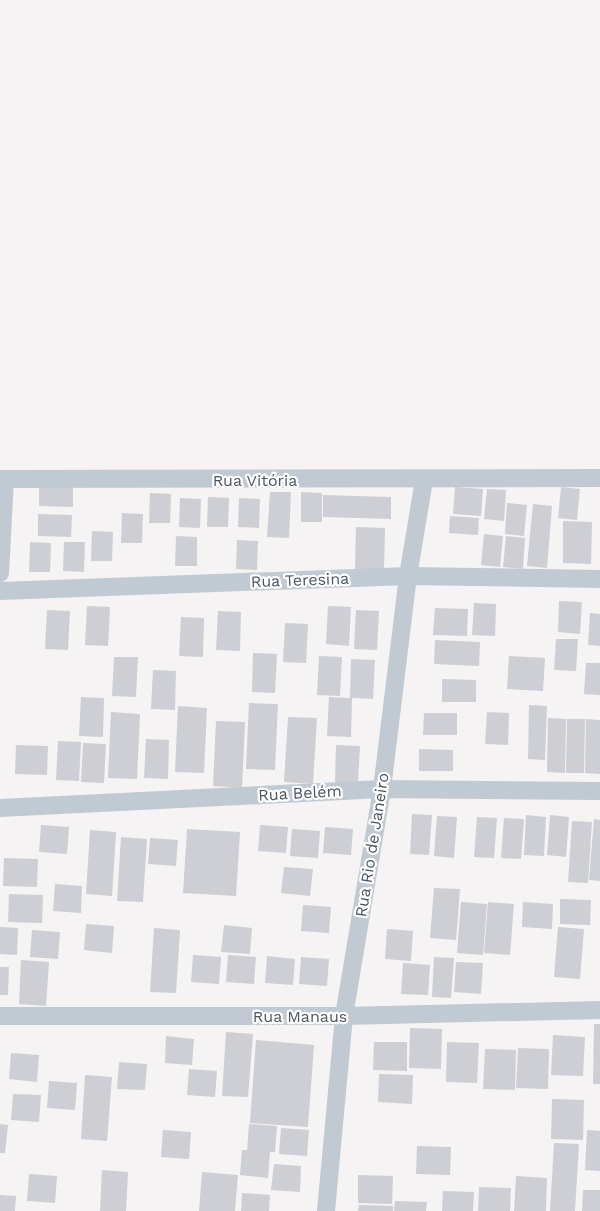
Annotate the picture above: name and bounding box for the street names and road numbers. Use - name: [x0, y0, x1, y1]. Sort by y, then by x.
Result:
- street label: Rua Vitória: [213, 471, 297, 490]
- street label: Rua Teresina: [251, 569, 349, 591]
- street label: Rua Rio de Janeiro: [351, 772, 393, 918]
- street label: Rua Belém: [258, 781, 342, 805]
- street label: Rua Manaus: [253, 1007, 347, 1026]

